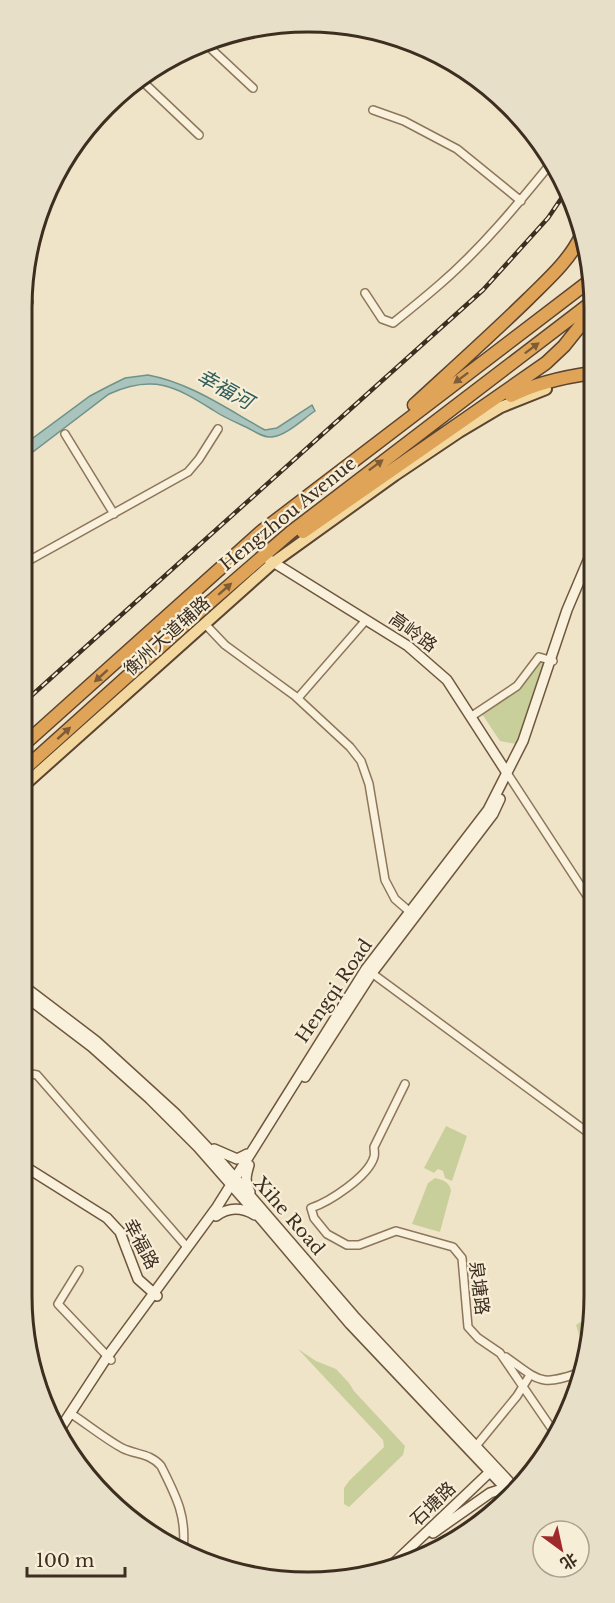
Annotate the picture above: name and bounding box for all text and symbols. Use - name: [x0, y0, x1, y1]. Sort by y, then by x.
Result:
- one-way arrow: [524, 342, 539, 354]
- water label: 幸福河: [193, 364, 261, 416]
- one-way arrow: [454, 371, 469, 383]
- street label: Hengzhou Avenue: [215, 452, 361, 576]
- one-way arrow: [369, 460, 384, 472]
- one-way arrow: [217, 582, 233, 595]
- street label: 衡州大道辅路: [120, 592, 214, 680]
- street label: 高岭路: [385, 607, 441, 657]
- one-way arrow: [94, 669, 109, 682]
- one-way arrow: [57, 726, 72, 740]
- street label: Hengqi Road: [291, 935, 377, 1047]
- street label: Xihe Road: [249, 1172, 329, 1260]
- street label: 幸福路: [119, 1215, 163, 1273]
- street label: 泉塘路: [465, 1260, 493, 1316]
- street label: 石塘路: [406, 1477, 460, 1531]
- north arrow: [531, 1519, 591, 1579]
- scale bar: [27, 1540, 124, 1578]
- text: 北: [557, 1549, 581, 1574]
- text: 100 m: [36, 1550, 94, 1572]

